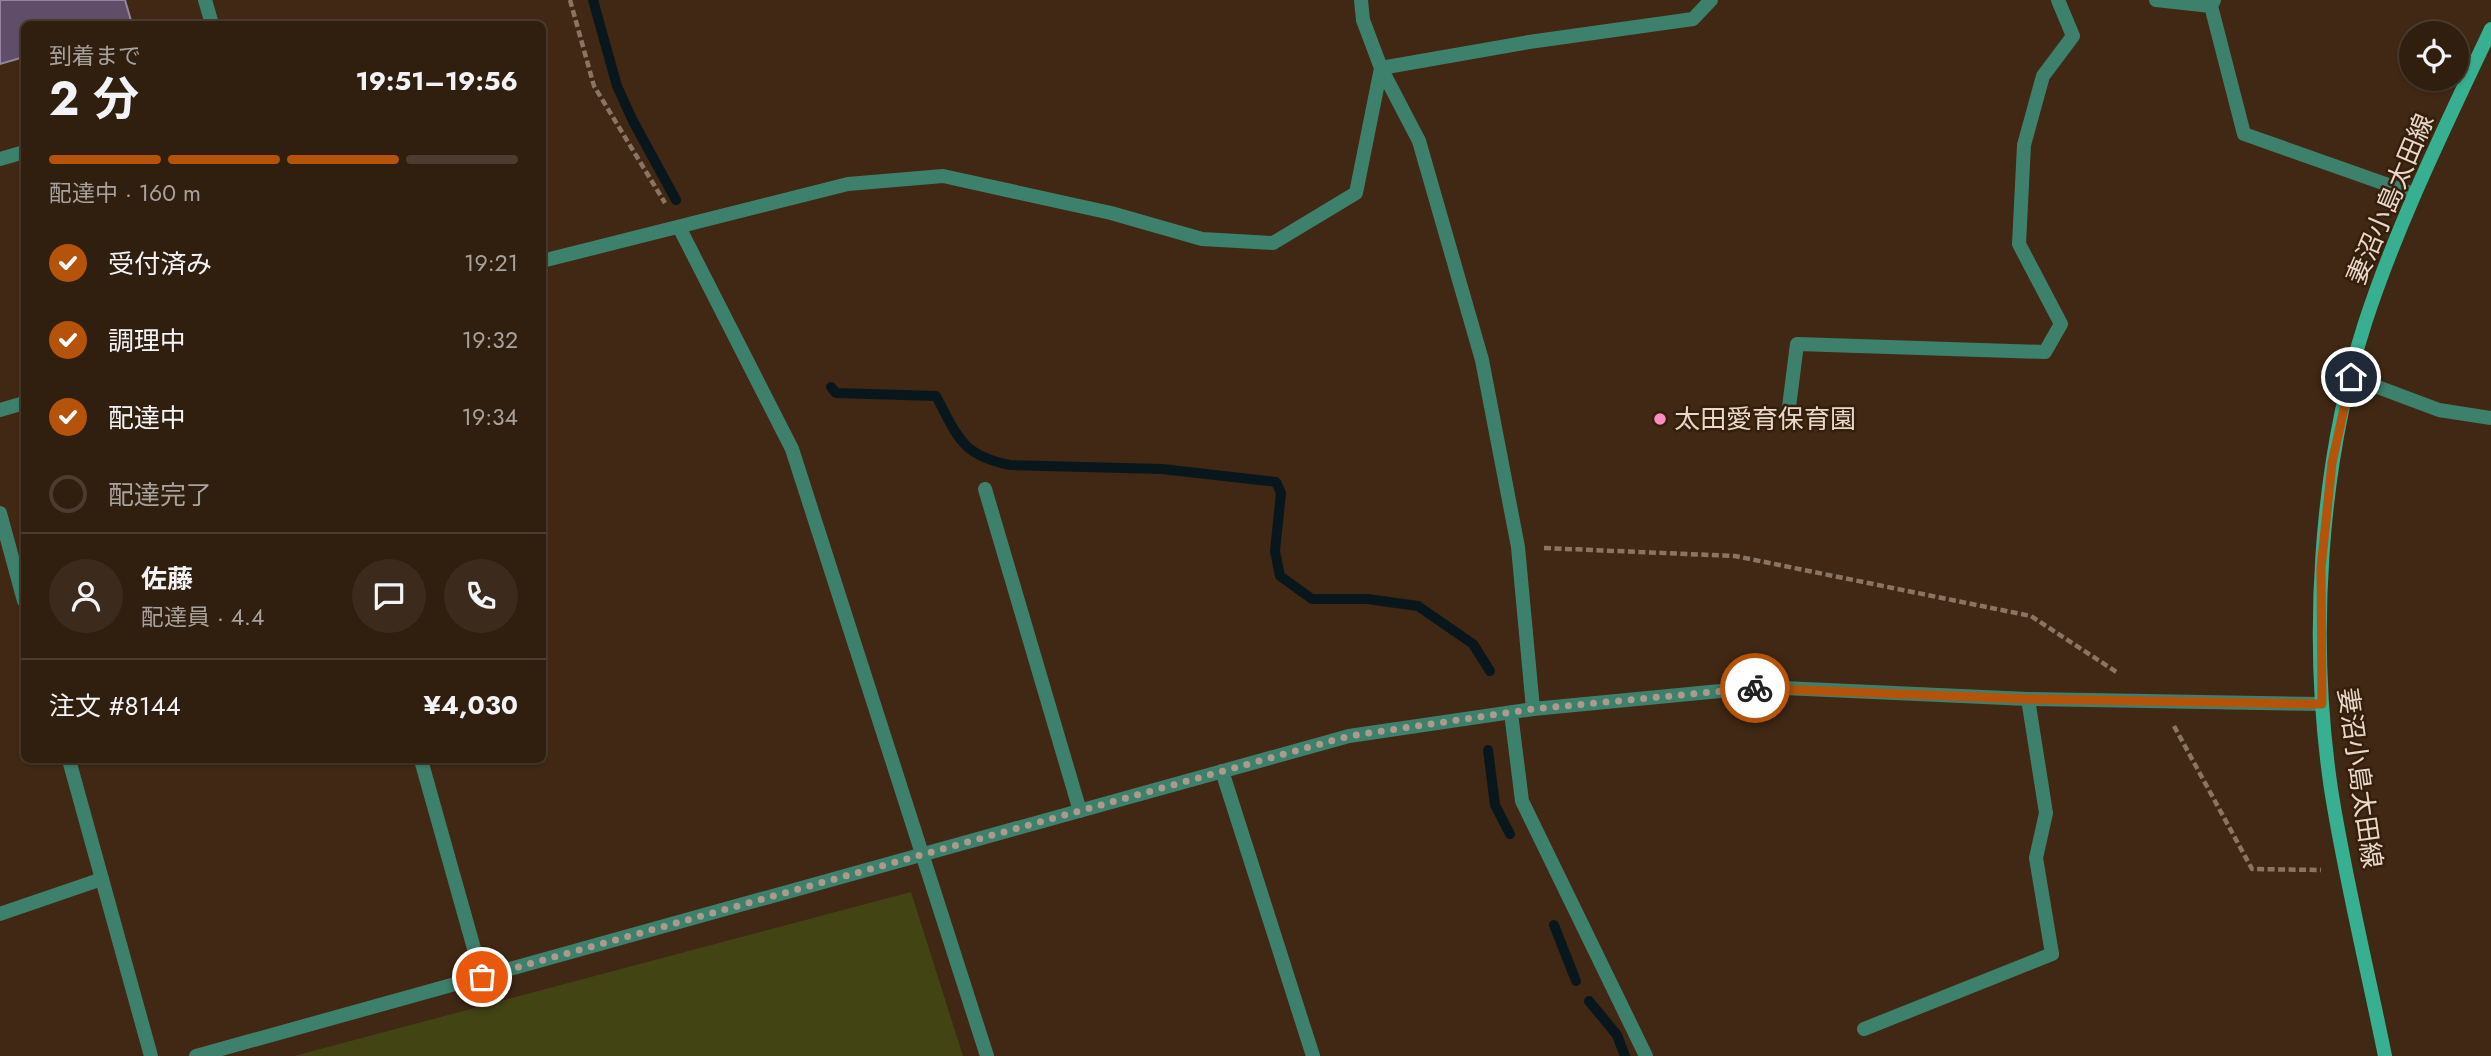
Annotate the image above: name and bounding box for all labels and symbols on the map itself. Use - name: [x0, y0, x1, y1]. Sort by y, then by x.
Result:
- street label: 妻沼小島太田線: [2337, 108, 2443, 290]
- pin: [2321, 347, 2381, 407]
- place label: 太田愛育保育園: [1674, 400, 1856, 438]
- marker: 太田愛育保育園: [1652, 411, 1668, 427]
- courier: [1720, 653, 1790, 723]
- street label: 妻沼小島太田線: [2329, 685, 2391, 871]
- pin: [452, 947, 512, 1007]

